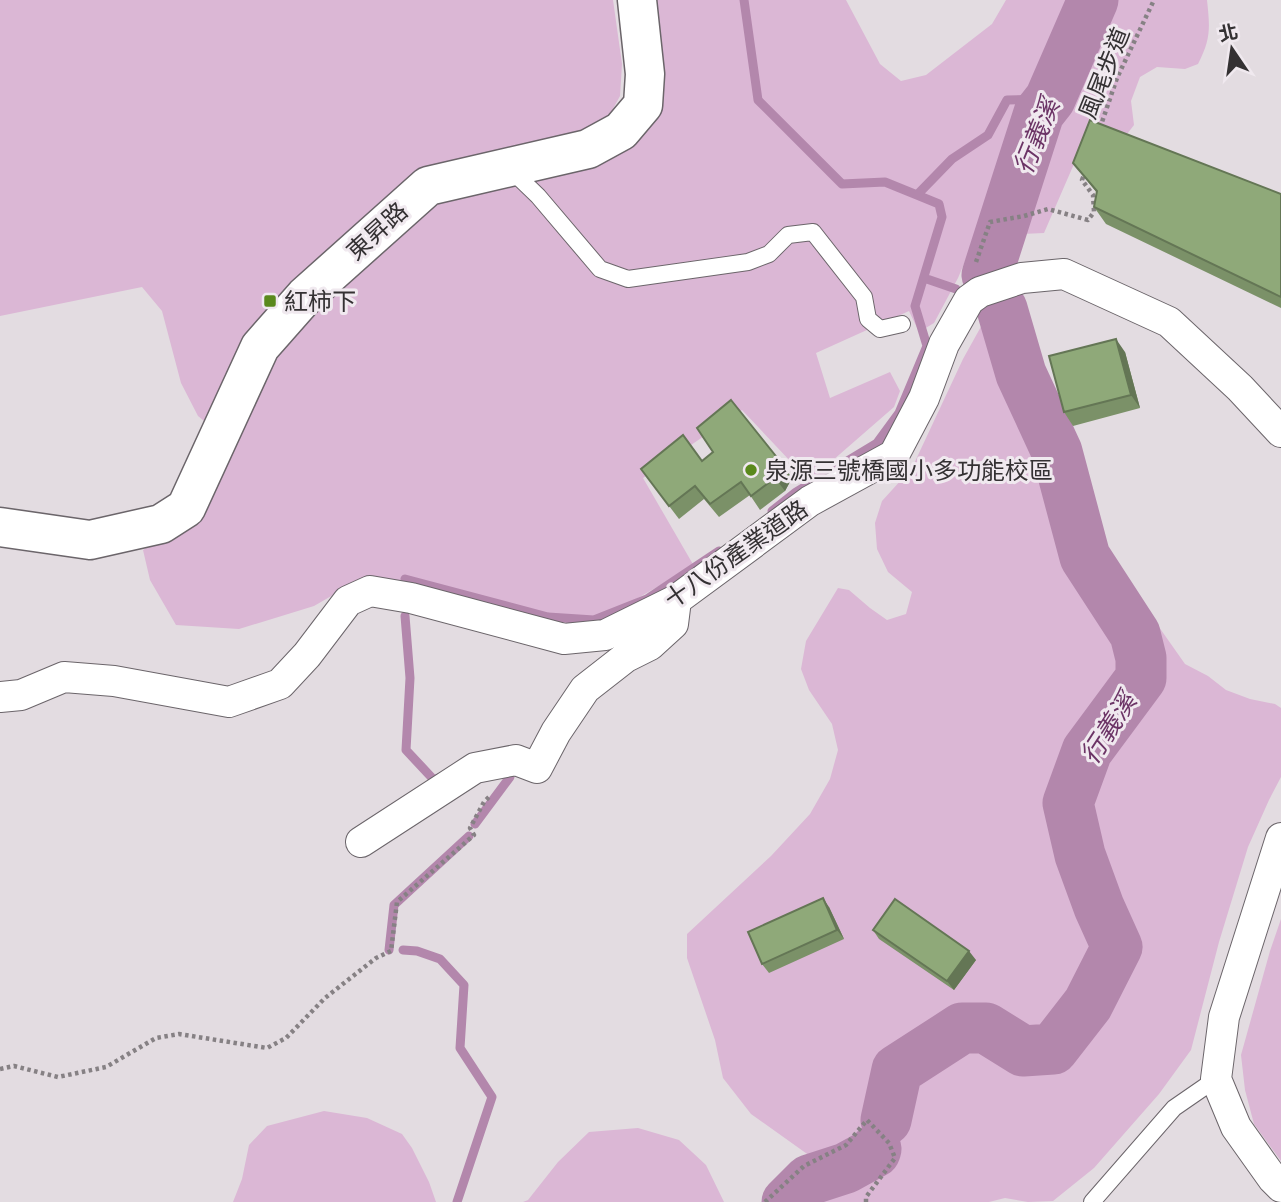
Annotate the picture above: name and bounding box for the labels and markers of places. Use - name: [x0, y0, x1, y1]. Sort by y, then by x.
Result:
- place label: 紅柿下: [284, 287, 356, 316]
- marker: 紅柿下: [262, 293, 278, 309]
- place label: 泉源三號橋國小多功能校區: [765, 456, 1053, 485]
- marker: 泉源三號橋國小多功能校區: [743, 462, 759, 478]

